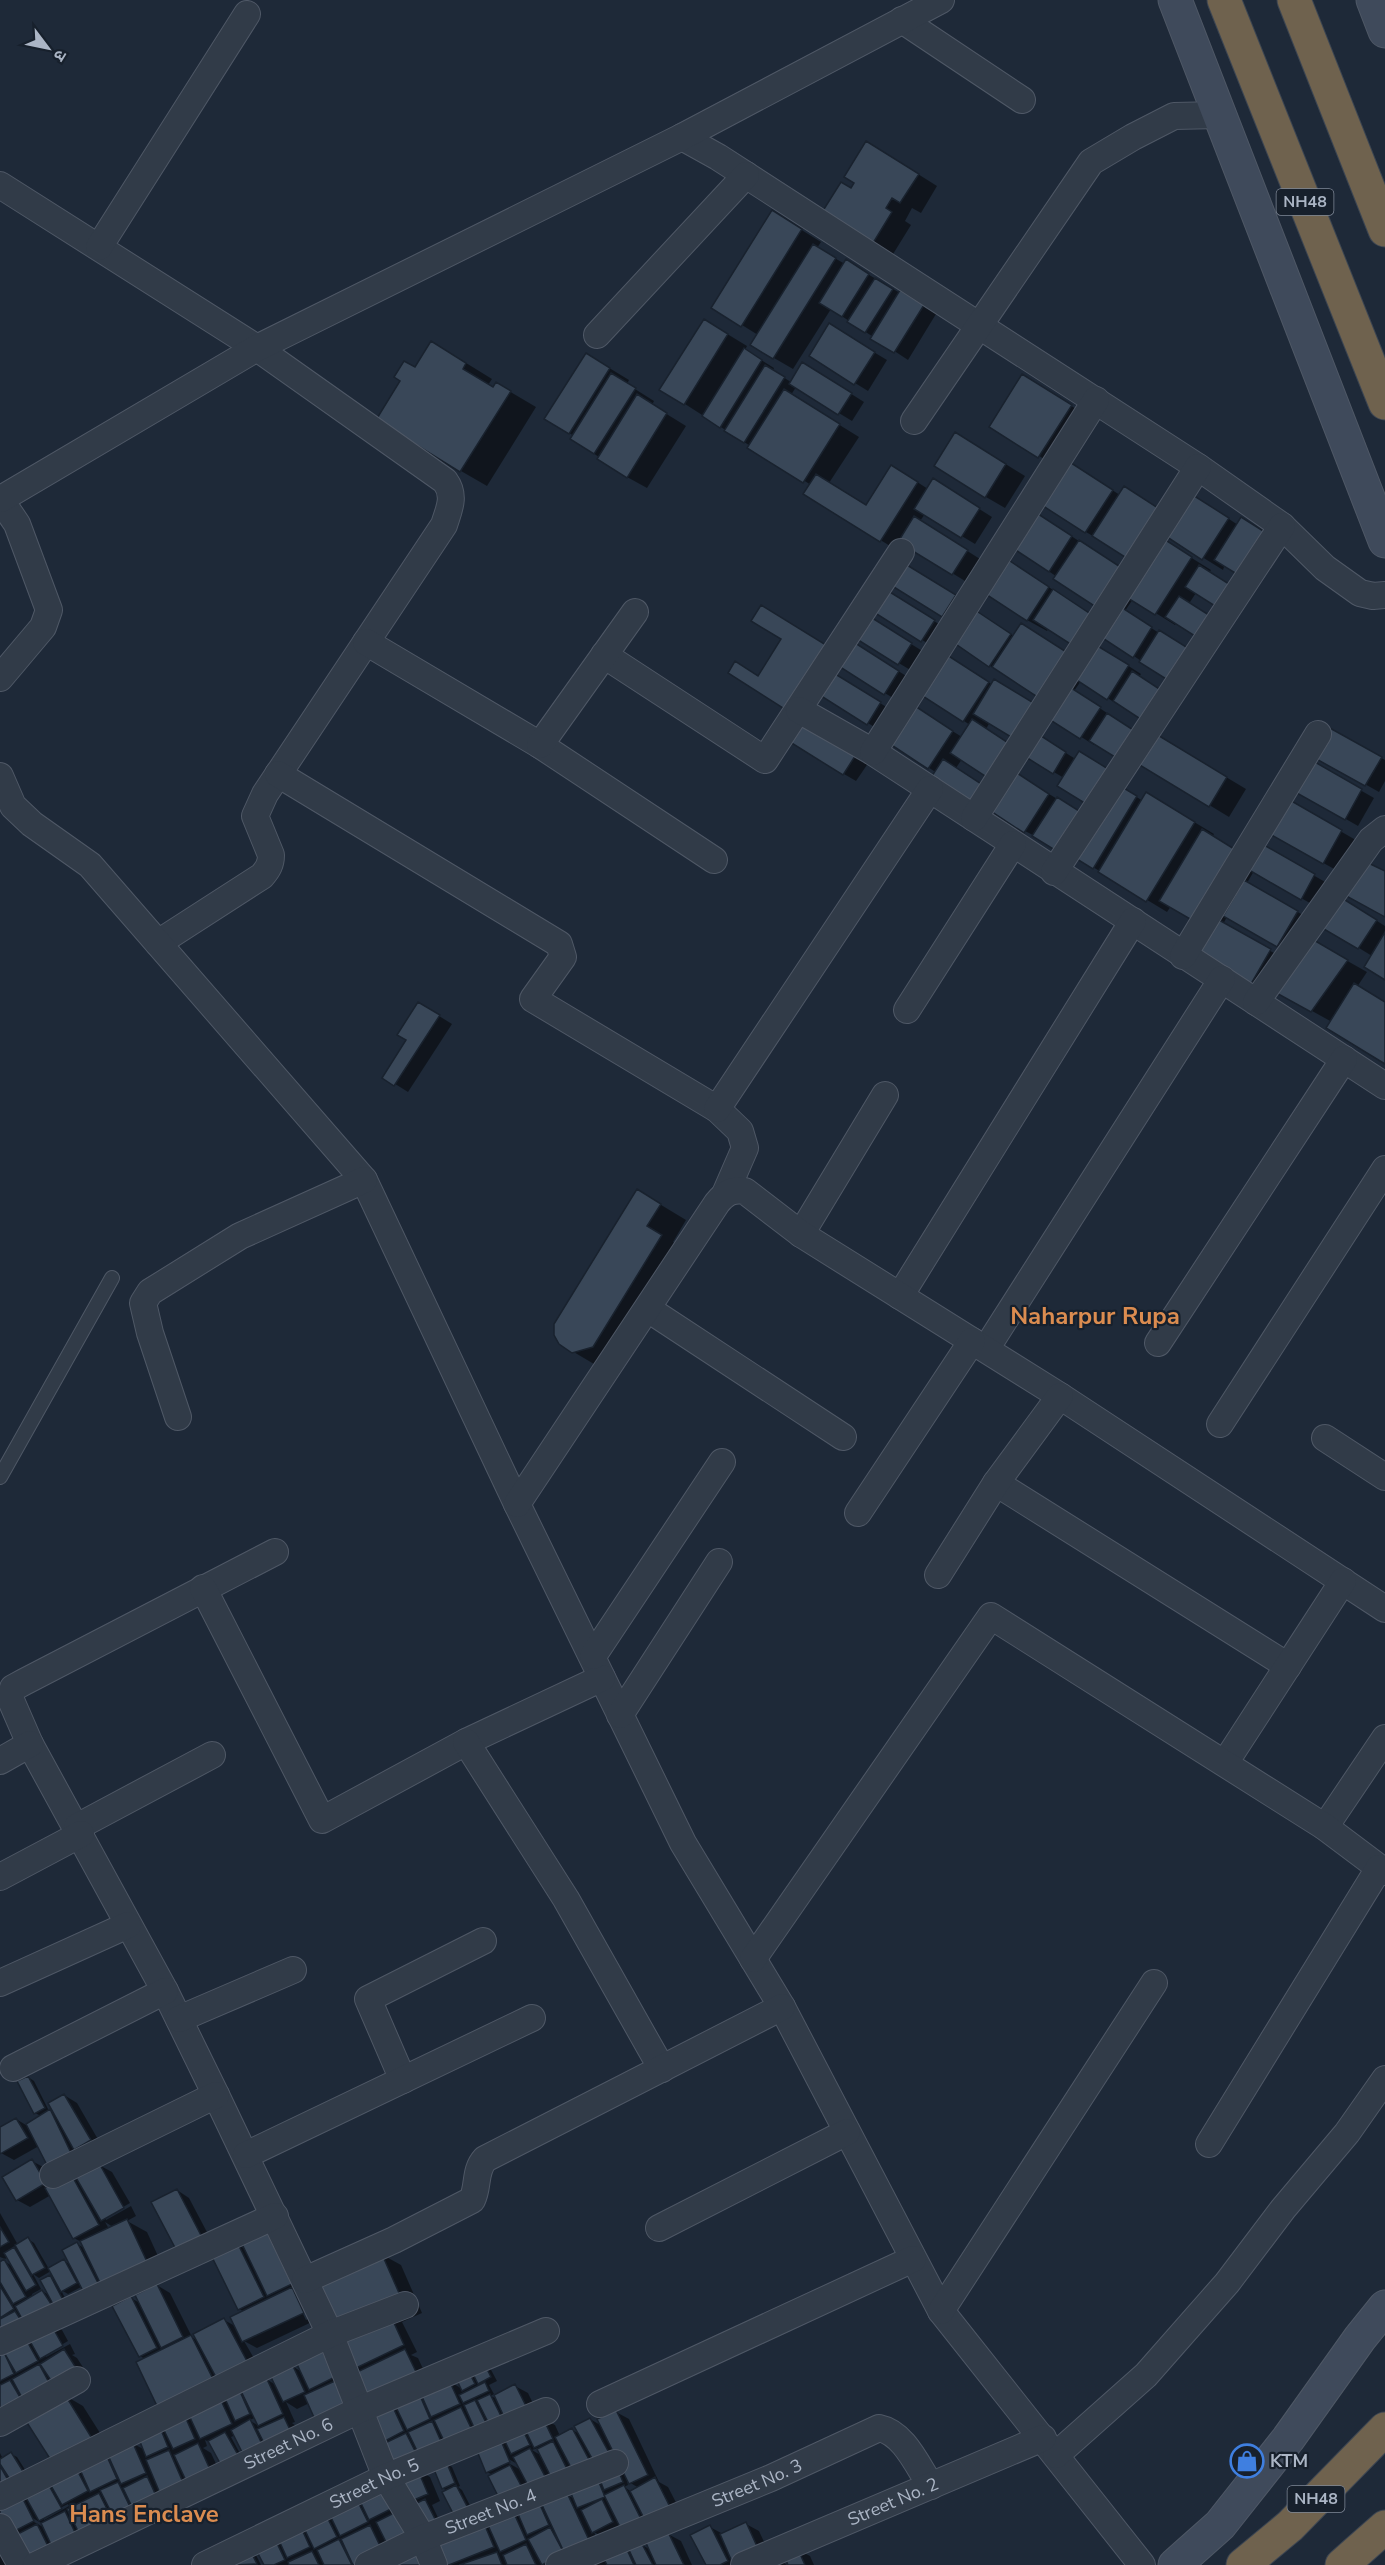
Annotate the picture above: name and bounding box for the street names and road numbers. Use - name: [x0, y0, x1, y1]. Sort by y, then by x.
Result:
- road number: NH48: [1276, 189, 1334, 215]
- street label: Street No. 6: [240, 2412, 337, 2476]
- street label: Street No. 5: [326, 2453, 423, 2515]
- street label: Street No. 3: [708, 2453, 806, 2513]
- street label: Street No. 2: [844, 2472, 942, 2532]
- street label: Street No. 4: [442, 2483, 540, 2540]
- road number: NH48: [1288, 2486, 1344, 2512]

